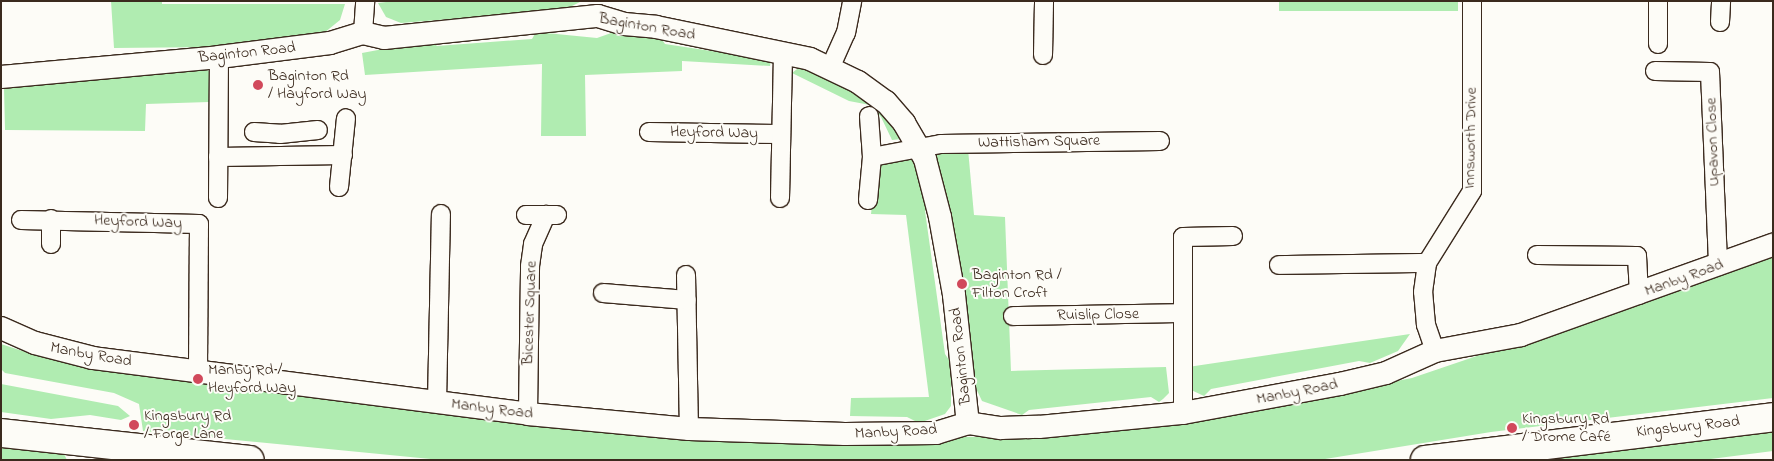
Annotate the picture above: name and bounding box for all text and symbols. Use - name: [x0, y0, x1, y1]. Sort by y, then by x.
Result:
- street label: Baginton Road: [597, 9, 697, 45]
- street label: Baginton Road: [197, 38, 297, 68]
- place label: Baginton Rd / Hayford Way: [268, 66, 366, 104]
- marker: Baginton Rd / Hayford Way: [252, 79, 264, 91]
- street label: Innsworth Drive: [1461, 87, 1481, 189]
- street label: Upavon Close: [1702, 97, 1724, 187]
- street label: Heyford Way: [670, 123, 758, 143]
- street label: Wattisham Square: [978, 131, 1100, 153]
- street label: Heyford Way: [94, 211, 182, 233]
- street label: Manby Road: [1642, 255, 1726, 301]
- street label: Bicester Square: [519, 261, 541, 365]
- place label: Baginton Rd / Filton Croft: [972, 265, 1062, 303]
- marker: Baginton Rd / Filton Croft: [956, 278, 968, 290]
- street label: Ruislip Close: [1057, 305, 1139, 325]
- street label: Baginton Road: [946, 306, 976, 406]
- street label: Manby Road: [49, 338, 133, 372]
- place label: Manby Rd / Heyford Way: [208, 360, 296, 398]
- marker: Manby Rd / Heyford Way: [192, 373, 204, 385]
- street label: Manby Road: [1255, 375, 1339, 409]
- street label: Manby Road: [450, 394, 534, 424]
- place label: Kingsbury Rd / Forge Lane: [144, 406, 231, 444]
- place label: Kingsbury Rd / Drome Café: [1522, 409, 1611, 447]
- street label: Kingsbury Road: [1635, 412, 1741, 442]
- marker: Kingsbury Rd / Forge Lane: [128, 419, 140, 431]
- street label: Manby Road: [854, 420, 938, 444]
- marker: Kingsbury Rd / Drome Café: [1506, 422, 1518, 434]

